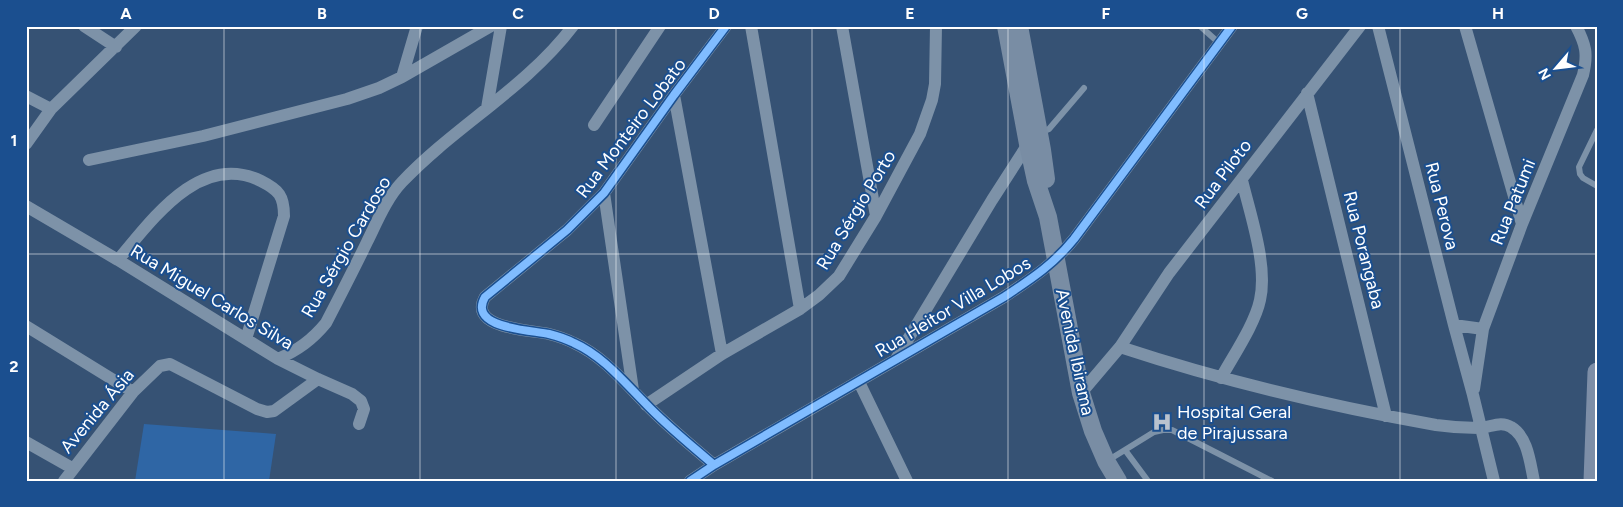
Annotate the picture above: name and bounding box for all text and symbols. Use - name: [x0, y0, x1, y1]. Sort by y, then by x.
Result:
- text: A: [120, 4, 132, 23]
- text: B: [317, 4, 327, 23]
- text: C: [512, 4, 524, 23]
- text: D: [708, 4, 720, 23]
- text: E: [905, 4, 915, 23]
- text: F: [1102, 4, 1111, 23]
- text: G: [1296, 4, 1308, 23]
- text: H: [1492, 4, 1504, 23]
- north arrow: [1530, 42, 1580, 92]
- street label: Rua Monteiro Lobato: [571, 54, 691, 202]
- text: N: [1535, 65, 1555, 83]
- text: 1: [11, 131, 17, 150]
- street label: Rua Piloto: [1190, 135, 1256, 213]
- street label: Rua Sérgio Porto: [812, 146, 900, 274]
- street label: Rua Patumi: [1486, 156, 1540, 248]
- street label: Rua Perova: [1420, 160, 1464, 252]
- street label: Rua Sérgio Cardoso: [297, 172, 395, 322]
- street label: Rua Porangaba: [1339, 189, 1389, 311]
- street label: Rua Miguel Carlos Silva: [127, 240, 297, 354]
- street label: Rua Heitor Villa Lobos: [871, 252, 1035, 362]
- street label: Avenida Ibirama: [1051, 287, 1099, 417]
- text: 2: [9, 357, 19, 376]
- street label: Avenida Ásia: [55, 364, 139, 458]
- place label: Hospital Geral de Pirajussara: [1177, 401, 1291, 444]
- hospital icon: Hospital Geral de Pirajussara: [1151, 411, 1173, 433]

